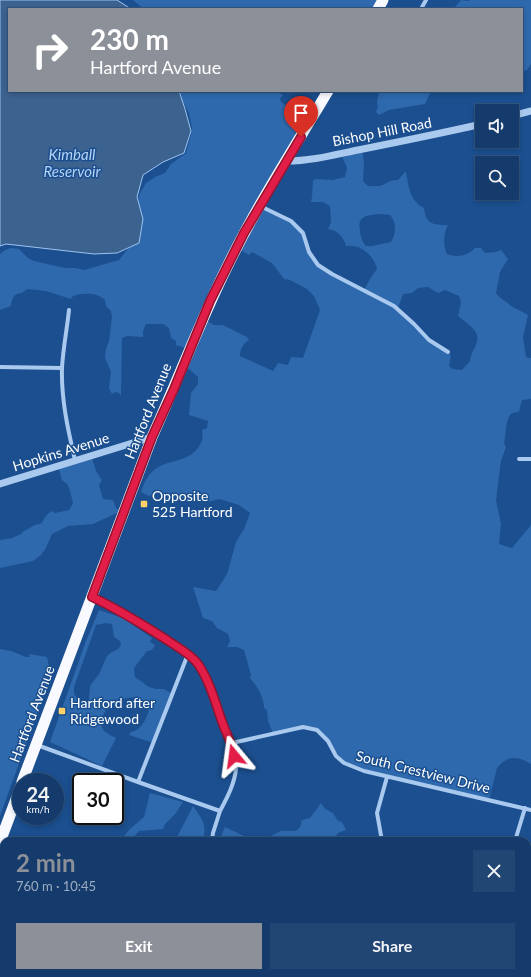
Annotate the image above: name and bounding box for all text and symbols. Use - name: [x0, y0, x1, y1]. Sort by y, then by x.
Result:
- text: 230 m: [90, 22, 169, 56]
- icon: right: [24, 24, 76, 76]
- text: Hartford Avenue: [90, 56, 221, 78]
- pin: [284, 96, 318, 137]
- icon: arrive: [290, 102, 312, 124]
- map controls: [475, 104, 519, 200]
- button: sound: [475, 104, 519, 148]
- street label: Bishop Hill Road: [331, 114, 433, 149]
- water label: Kimball Reservoir: [43, 145, 101, 180]
- button: search: [475, 156, 519, 200]
- street label: Hartford Avenue: [121, 360, 175, 461]
- street label: Hopkins Avenue: [11, 429, 111, 474]
- place label: Opposite 525 Hartford: [152, 487, 232, 520]
- marker: Opposite 525 Hartford: [139, 499, 149, 509]
- street label: Hartford Avenue: [5, 663, 58, 764]
- place label: Hartford after Ridgewood: [70, 694, 155, 727]
- marker: Hartford after Ridgewood: [57, 706, 67, 716]
- position arrow: [213, 735, 255, 777]
- street label: South Crestview Drive: [354, 747, 492, 796]
- speed limit sign: 30: [72, 773, 124, 825]
- text: 24: [26, 782, 50, 806]
- text: km/h: [26, 803, 50, 815]
- text: 2 min: [16, 848, 76, 877]
- button: close: [473, 850, 515, 892]
- text: 760 m · 10:45: [16, 878, 96, 894]
- button: Exit: [16, 923, 262, 969]
- button: Share: [270, 923, 515, 969]

